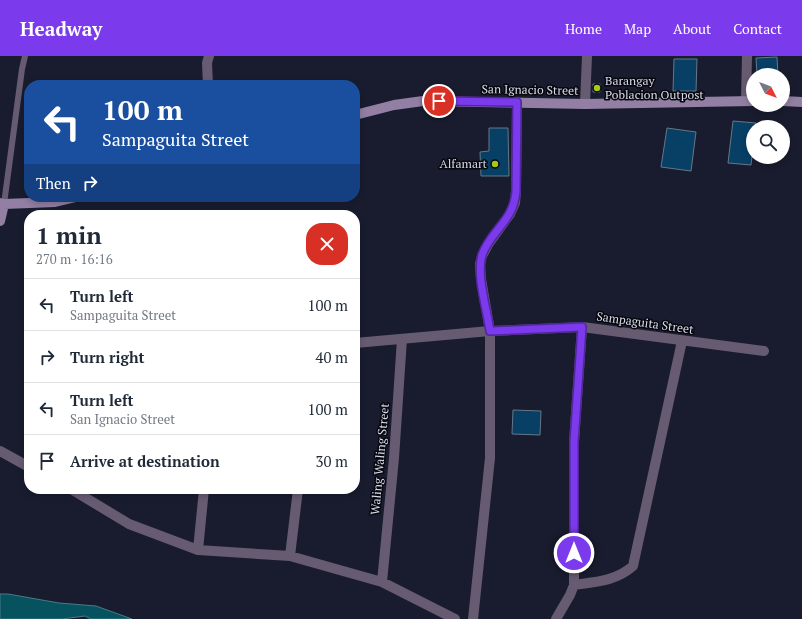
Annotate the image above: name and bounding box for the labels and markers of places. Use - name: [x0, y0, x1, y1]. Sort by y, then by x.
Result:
- place label: Barangay Poblacion Outpost: [605, 73, 704, 102]
- marker: Barangay Poblacion Outpost: [592, 83, 602, 93]
- pin: [422, 84, 456, 118]
- place label: Alfamart: [440, 156, 488, 171]
- marker: Alfamart: [490, 159, 500, 169]

